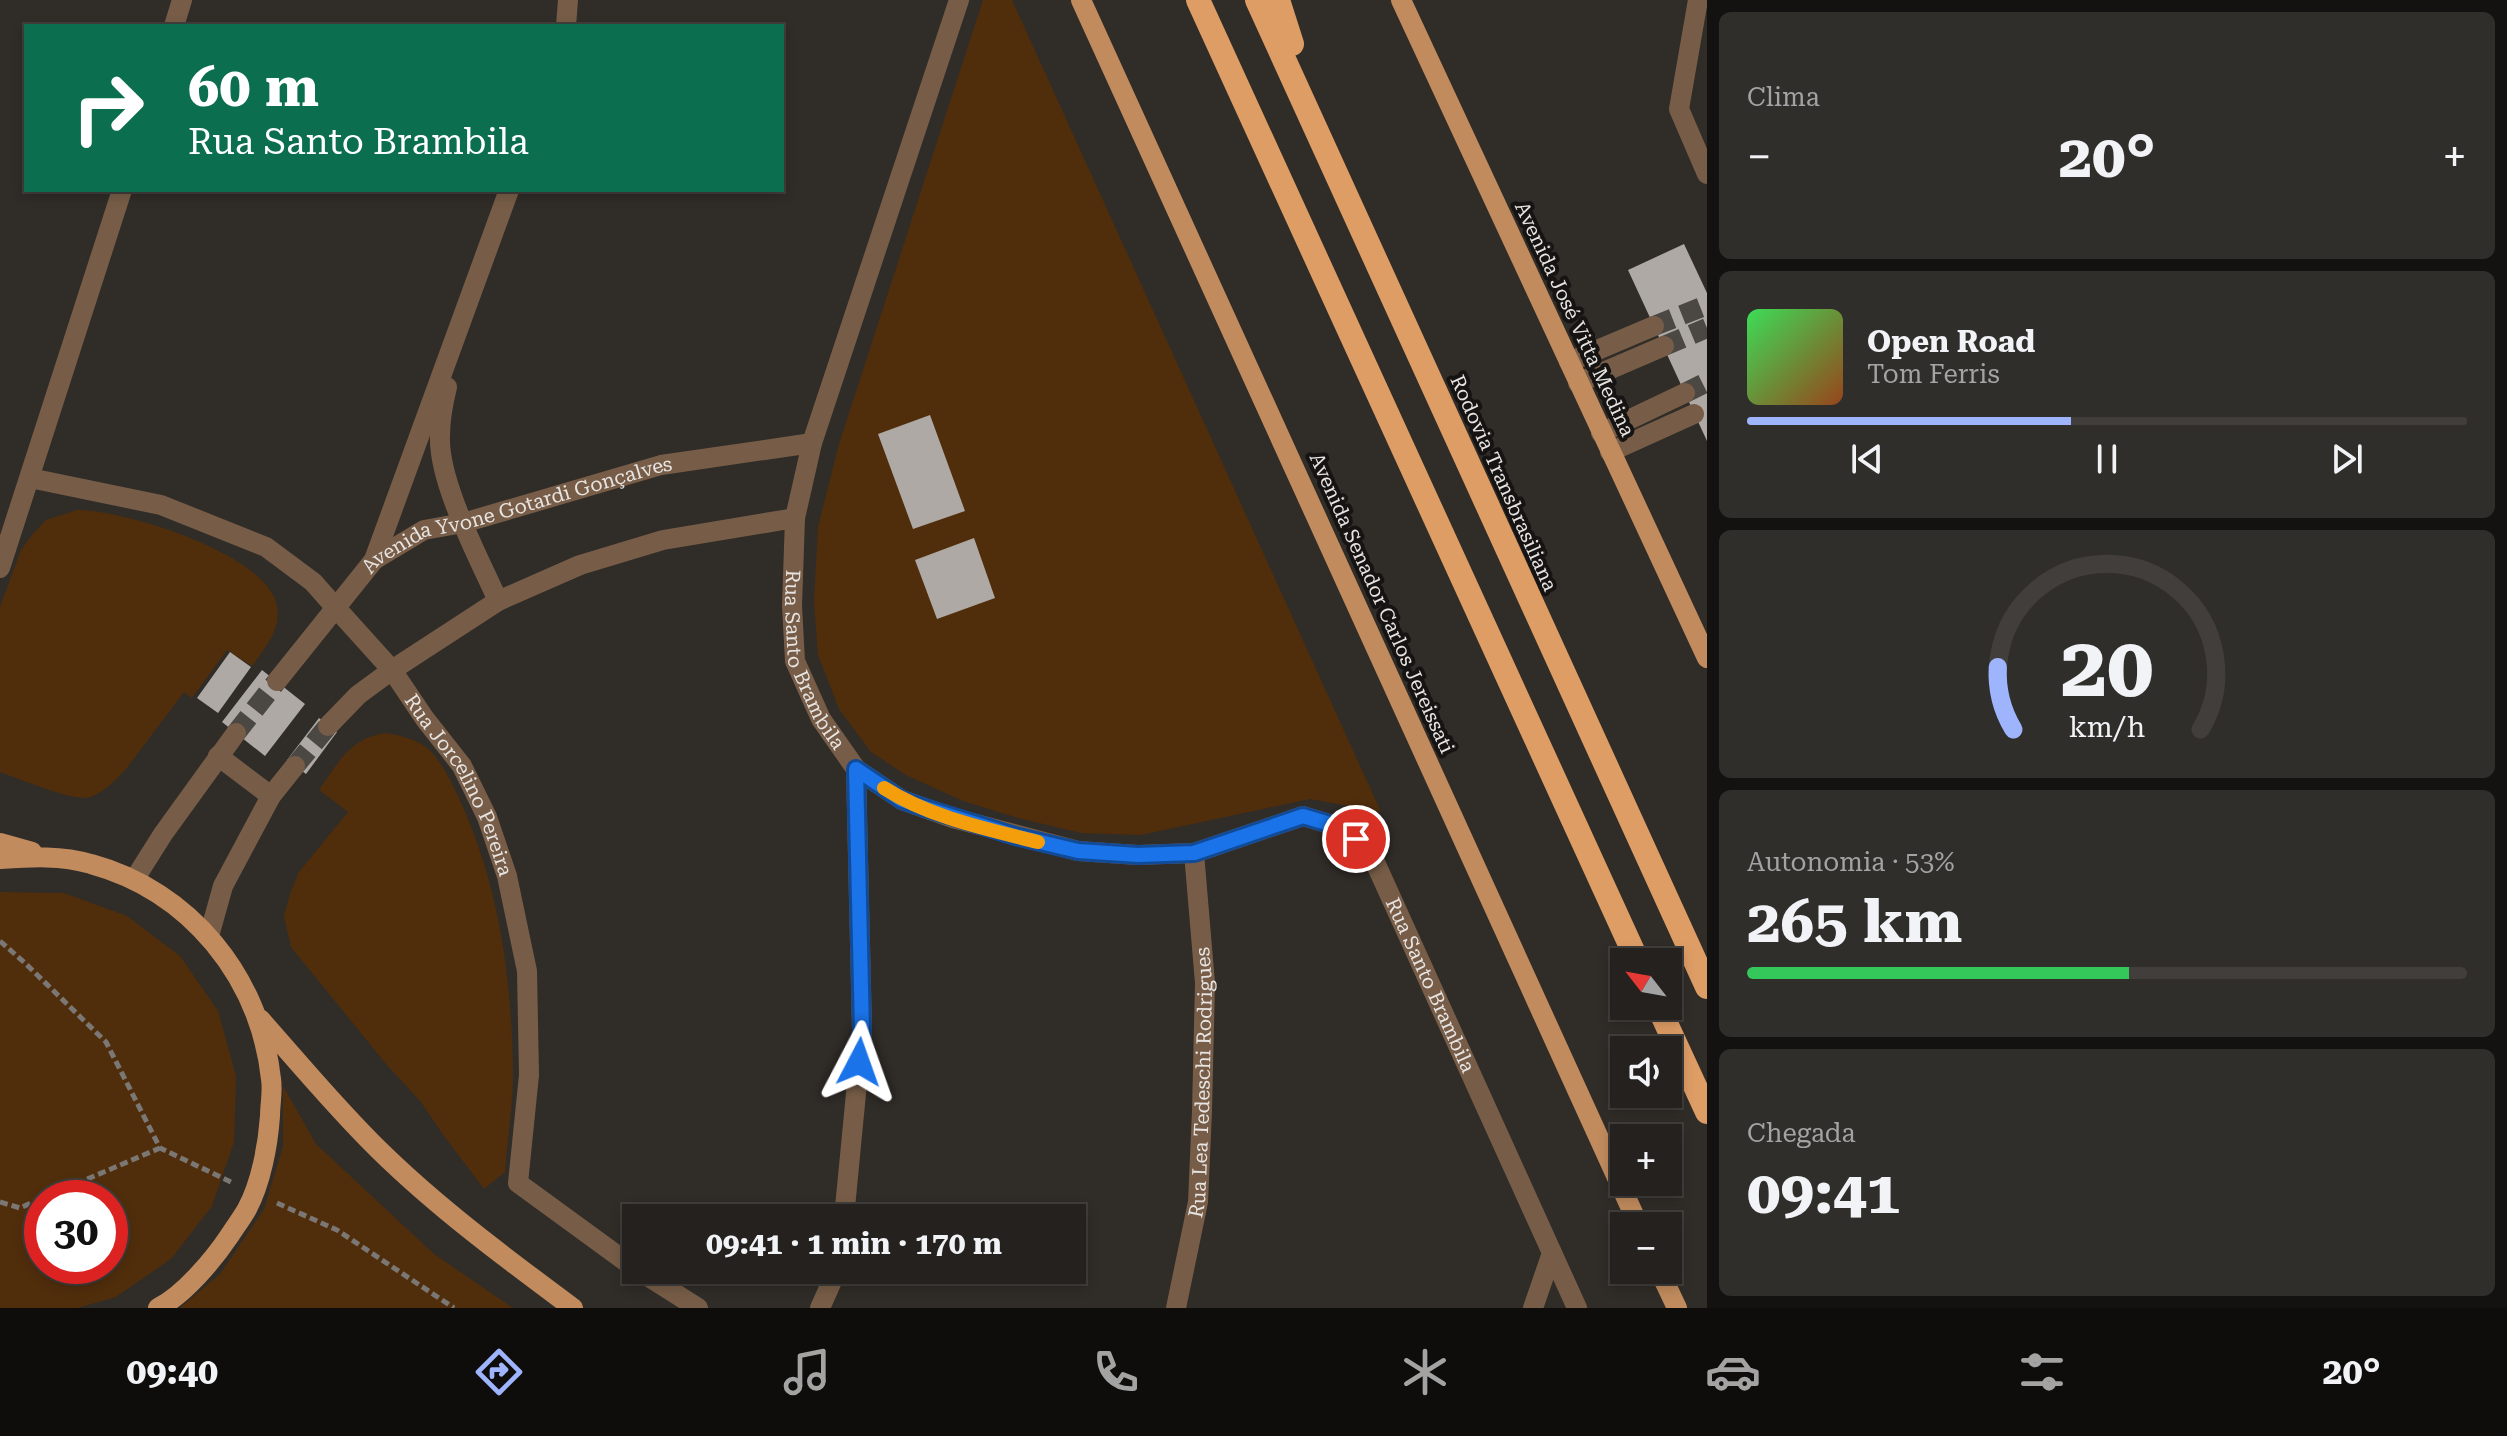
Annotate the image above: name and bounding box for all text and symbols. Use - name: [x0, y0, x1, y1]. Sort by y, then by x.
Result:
- text: 60 m: [188, 54, 319, 120]
- icon: right: [56, 56, 160, 160]
- text: Clima: [1747, 82, 1820, 112]
- text: Rua Santo Brambila: [188, 121, 529, 163]
- text: 20°: [2058, 121, 2156, 192]
- text: −: [1747, 131, 1772, 183]
- text: +: [2442, 131, 2467, 183]
- street label: Avenida José Vitta Medina: [1510, 198, 1640, 440]
- text: Open Road: [1867, 324, 2035, 359]
- text: Tom Ferris: [1867, 359, 2000, 389]
- street label: Rodovia Transbrasiliana: [1446, 371, 1563, 595]
- icon: previous: [1845, 437, 1889, 481]
- icon: pause: [2085, 437, 2129, 481]
- icon: next: [2325, 437, 2369, 481]
- street label: Avenida Senador Carlos Jereissati: [1305, 449, 1459, 757]
- street label: Avenida Yvone Gotardi Gonçalves: [356, 452, 674, 578]
- street label: Rua Santo Brambila: [780, 569, 851, 754]
- text: 20: [2060, 619, 2154, 716]
- street label: Rua Jorcelino Pereira: [400, 689, 518, 879]
- text: km/h: [2069, 710, 2145, 744]
- pin: [1322, 805, 1390, 873]
- icon: arrive: [1334, 817, 1378, 861]
- text: Autonomia · 53%: [1747, 847, 1954, 877]
- text: 265 km: [1747, 886, 1962, 957]
- street label: Rua Santo Brambila: [1381, 894, 1481, 1076]
- street label: Rua Lea Tedeschi Rodrigues: [1183, 946, 1217, 1220]
- north arrow: [1610, 948, 1682, 1020]
- map controls: [1610, 948, 1682, 1284]
- position arrow: [817, 1020, 901, 1104]
- button: sound: [1610, 1036, 1682, 1108]
- text: Chegada: [1747, 1118, 1856, 1148]
- button: +: [1610, 1124, 1682, 1196]
- text: 09:41: [1747, 1157, 1900, 1228]
- speed limit sign: 30: [24, 1180, 128, 1284]
- button: −: [1610, 1212, 1682, 1284]
- text: 09:41 · 1 min · 170 m: [706, 1226, 1002, 1261]
- icon: directions: [471, 1344, 527, 1400]
- icon: music: [779, 1344, 835, 1400]
- icon: phone: [1088, 1344, 1144, 1400]
- icon: climate: [1397, 1344, 1453, 1400]
- icon: car: [1705, 1344, 1761, 1400]
- icon: filters: [2014, 1344, 2070, 1400]
- text: 09:40: [126, 1351, 218, 1393]
- text: 20°: [2322, 1351, 2381, 1393]

